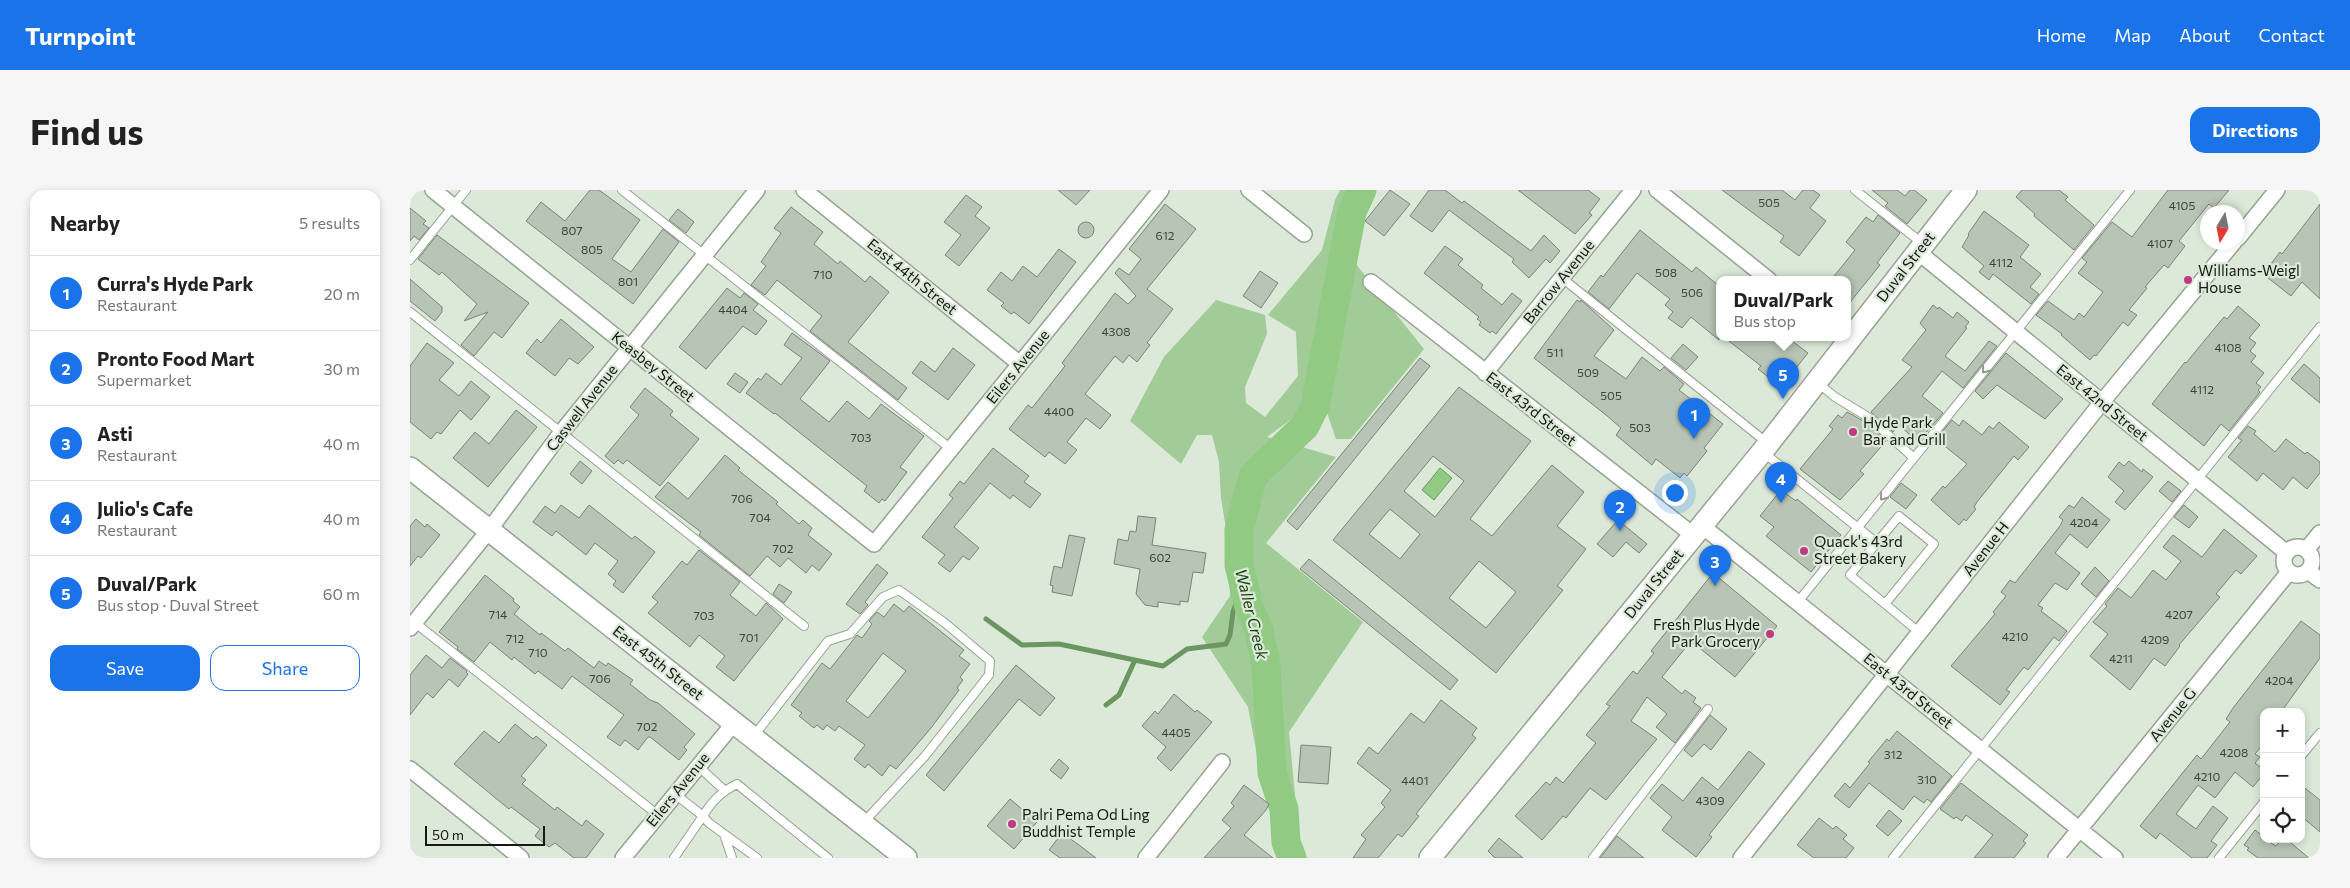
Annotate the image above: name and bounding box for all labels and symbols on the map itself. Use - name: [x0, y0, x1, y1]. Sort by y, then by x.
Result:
- house number: 505: [1758, 195, 1780, 209]
- house number: 4105: [2169, 198, 2195, 212]
- north arrow: [2200, 205, 2245, 250]
- house number: 807: [561, 223, 583, 237]
- house number: 612: [1155, 228, 1175, 242]
- street label: Duval Street: [1872, 228, 1938, 305]
- street label: East 44th Street: [864, 234, 961, 318]
- street label: Barrow Avenue: [1519, 236, 1598, 327]
- house number: 4107: [2147, 236, 2173, 250]
- house number: 805: [581, 242, 603, 256]
- house number: 4112: [1989, 255, 2013, 269]
- place label: Williams-Weigl House: [2198, 261, 2300, 296]
- house number: 508: [1655, 265, 1677, 279]
- house number: 710: [813, 267, 833, 281]
- house number: 801: [618, 274, 638, 288]
- marker: Williams-Weigl House: [2182, 274, 2194, 286]
- house number: 506: [1681, 285, 1703, 299]
- house number: 4404: [718, 302, 748, 316]
- house number: 4308: [1101, 324, 1131, 338]
- street label: Eilers Avenue: [982, 326, 1053, 407]
- street label: Keasbey Street: [608, 327, 699, 405]
- house number: 4108: [2214, 340, 2242, 354]
- house number: 511: [1546, 345, 1564, 359]
- pin: 5: [1767, 358, 1799, 399]
- street label: Caswell Avenue: [542, 360, 621, 454]
- street label: East 42nd Street: [2053, 360, 2152, 445]
- one-way arrow: [1982, 364, 1990, 373]
- house number: 509: [1577, 365, 1599, 379]
- street label: East 43rd Street: [1483, 367, 1580, 449]
- house number: 4112: [2190, 382, 2214, 396]
- house number: 505: [1600, 388, 1622, 402]
- pin: 1: [1678, 398, 1710, 439]
- house number: 4400: [1044, 404, 1074, 418]
- place label: Hyde Park Bar and Grill: [1863, 413, 1946, 448]
- house number: 503: [1629, 420, 1651, 434]
- marker: Hyde Park Bar and Grill: [1847, 426, 1859, 438]
- house number: 703: [851, 430, 872, 444]
- pin: 4: [1765, 462, 1797, 503]
- your location: [1662, 480, 1688, 506]
- pin: 2: [1604, 490, 1636, 531]
- house number: 706: [731, 491, 753, 505]
- one-way arrow: [1880, 491, 1889, 500]
- house number: 704: [749, 510, 771, 524]
- house number: 4204: [2070, 515, 2098, 529]
- street label: Avenue H: [1958, 518, 2012, 579]
- place label: Quack's 43rd Street Bakery: [1814, 532, 1906, 567]
- house number: 702: [773, 541, 794, 555]
- street label: Duval Street: [1620, 545, 1687, 622]
- pin: 3: [1699, 545, 1731, 586]
- marker: Quack's 43rd Street Bakery: [1798, 545, 1810, 557]
- house number: 602: [1149, 550, 1171, 564]
- water label: Waller Creek: [1232, 567, 1273, 661]
- house number: 714: [489, 607, 507, 621]
- house number: 4207: [2165, 607, 2193, 621]
- house number: 703: [694, 608, 715, 622]
- place label: Fresh Plus Hyde Park Grocery: [1653, 615, 1760, 650]
- street label: East 45th Street: [610, 621, 708, 703]
- marker: Fresh Plus Hyde Park Grocery: [1764, 628, 1776, 640]
- house number: 4210: [2002, 629, 2028, 643]
- house number: 701: [739, 630, 759, 644]
- house number: 712: [506, 631, 524, 645]
- house number: 4209: [2141, 632, 2169, 646]
- house number: 710: [528, 645, 548, 659]
- street label: East 43rd Street: [1860, 649, 1957, 732]
- house number: 4211: [2109, 651, 2133, 665]
- house number: 706: [589, 671, 611, 685]
- house number: 4204: [2265, 673, 2293, 687]
- street label: Avenue G: [2145, 684, 2199, 745]
- house number: 702: [637, 719, 658, 733]
- house number: 4405: [1161, 725, 1191, 739]
- house number: 4208: [2220, 745, 2248, 759]
- house number: 312: [1884, 747, 1903, 761]
- street label: Eilers Avenue: [642, 749, 713, 830]
- house number: 4210: [2194, 769, 2220, 783]
- house number: 310: [1917, 772, 1937, 786]
- house number: 4401: [1401, 773, 1429, 787]
- house number: 4309: [1695, 793, 1725, 807]
- place label: Palri Pema Od Ling Buddhist Temple: [1022, 805, 1150, 840]
- marker: Palri Pema Od Ling Buddhist Temple: [1006, 818, 1018, 830]
- scale bar: [425, 823, 545, 846]

